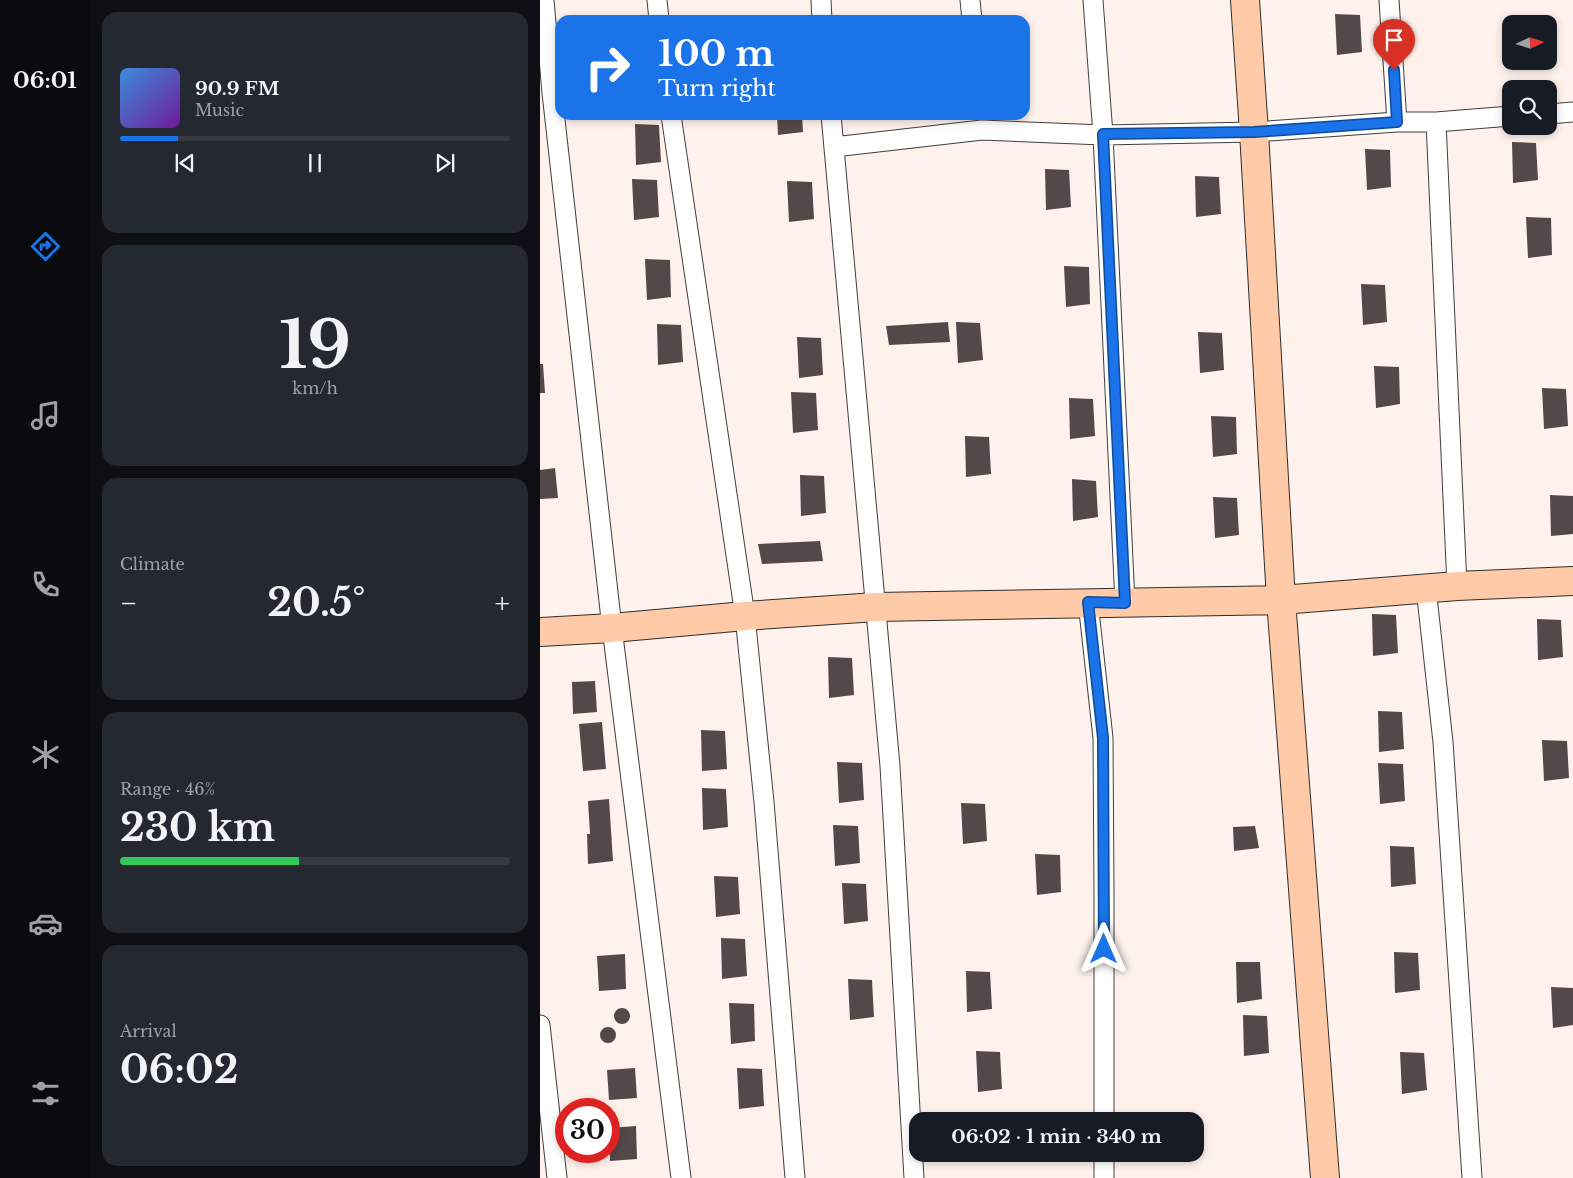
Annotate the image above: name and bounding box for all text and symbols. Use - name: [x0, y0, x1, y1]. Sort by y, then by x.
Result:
- north arrow: [1502, 15, 1558, 70]
- map controls: [1502, 15, 1557, 135]
- pin: [1373, 19, 1415, 70]
- icon: arrive: [1380, 26, 1408, 54]
- text: 100 m: [658, 32, 774, 75]
- icon: right: [575, 35, 640, 100]
- text: 06:01: [13, 67, 77, 94]
- text: Turn right: [658, 75, 776, 102]
- text: 90.9 FM: [195, 77, 279, 100]
- button: search: [1502, 80, 1557, 135]
- text: Music: [195, 100, 244, 120]
- icon: previous: [171, 149, 199, 177]
- icon: pause: [301, 149, 329, 177]
- icon: next: [431, 149, 459, 177]
- icon: directions: [28, 229, 63, 264]
- text: 19: [279, 305, 351, 386]
- text: km/h: [292, 378, 338, 398]
- icon: music: [28, 398, 63, 433]
- text: Climate: [120, 554, 185, 574]
- icon: phone: [28, 567, 63, 602]
- text: 20.5°: [267, 579, 365, 626]
- text: −: [120, 586, 138, 621]
- text: +: [495, 586, 510, 621]
- icon: climate: [28, 737, 63, 772]
- text: Range · 46%: [120, 779, 215, 799]
- text: 230 km: [120, 804, 275, 851]
- icon: car: [28, 906, 63, 941]
- position arrow: [1077, 922, 1129, 974]
- text: Arrival: [120, 1021, 177, 1041]
- text: 06:02: [120, 1046, 239, 1093]
- icon: filters: [28, 1076, 63, 1111]
- speed limit sign: 30: [555, 1098, 620, 1163]
- text: 06:02 · 1 min · 340 m: [951, 1125, 1162, 1148]

